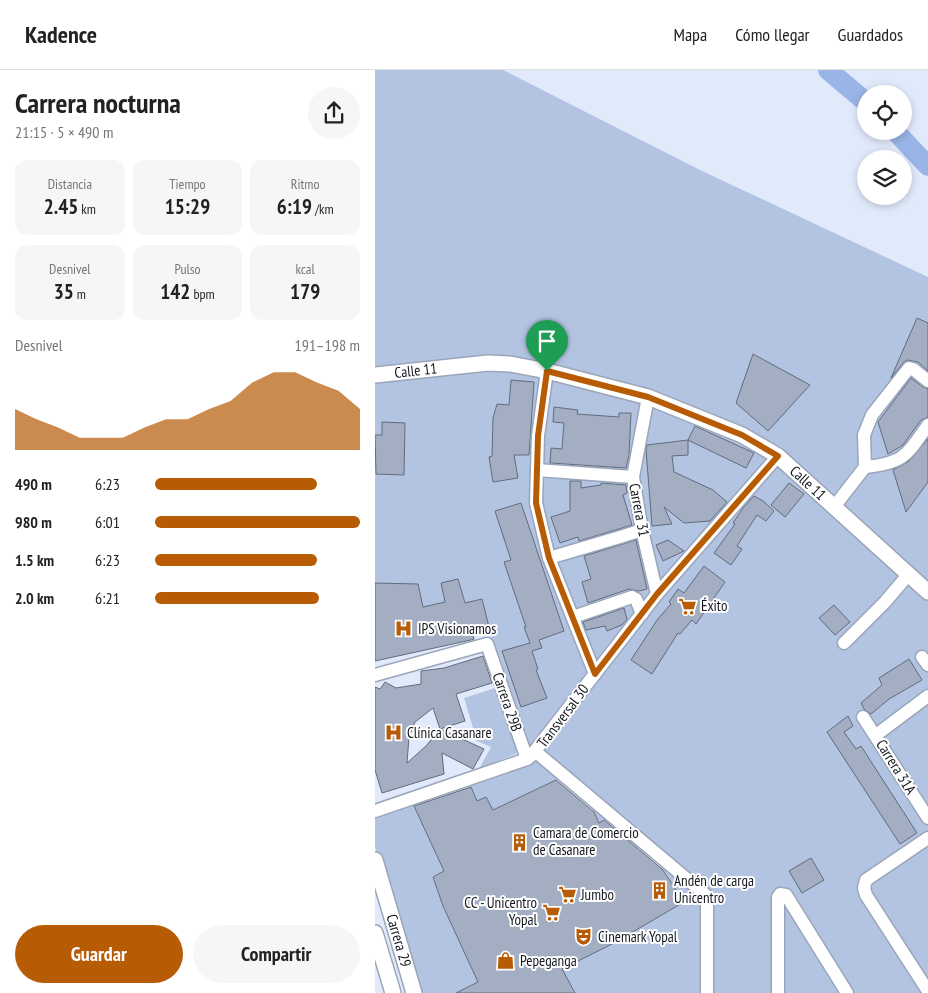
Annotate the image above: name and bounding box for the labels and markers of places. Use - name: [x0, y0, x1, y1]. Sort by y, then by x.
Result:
- pin: [526, 320, 568, 371]
- supermarket icon: Éxito: [677, 596, 697, 616]
- place label: Éxito: [701, 596, 727, 615]
- hospital icon: IPS Visionamos: [394, 619, 414, 639]
- place label: IPS Visionamos: [418, 619, 496, 638]
- hospital icon: Clínica Casanare: [383, 723, 403, 743]
- place label: Clínica Casanare: [407, 723, 492, 742]
- place label: Camara de Comercio de Casanare: [533, 823, 639, 859]
- building icon: Camara de Comercio de Casanare: [509, 832, 529, 852]
- place label: Andén de carga Unicentro: [674, 871, 754, 907]
- building icon: Andén de carga Unicentro: [650, 880, 670, 900]
- supermarket icon: Jumbo: [557, 885, 577, 905]
- place label: Jumbo: [580, 885, 614, 904]
- place label: CC - Unicentro Yopal: [464, 893, 538, 929]
- supermarket icon: CC - Unicentro Yopal: [541, 902, 561, 922]
- theatre icon: Cinemark Yopal: [574, 927, 594, 947]
- place label: Cinemark Yopal: [598, 927, 678, 946]
- shop icon: Pepeganga: [496, 951, 516, 971]
- place label: Pepeganga: [520, 951, 577, 970]

